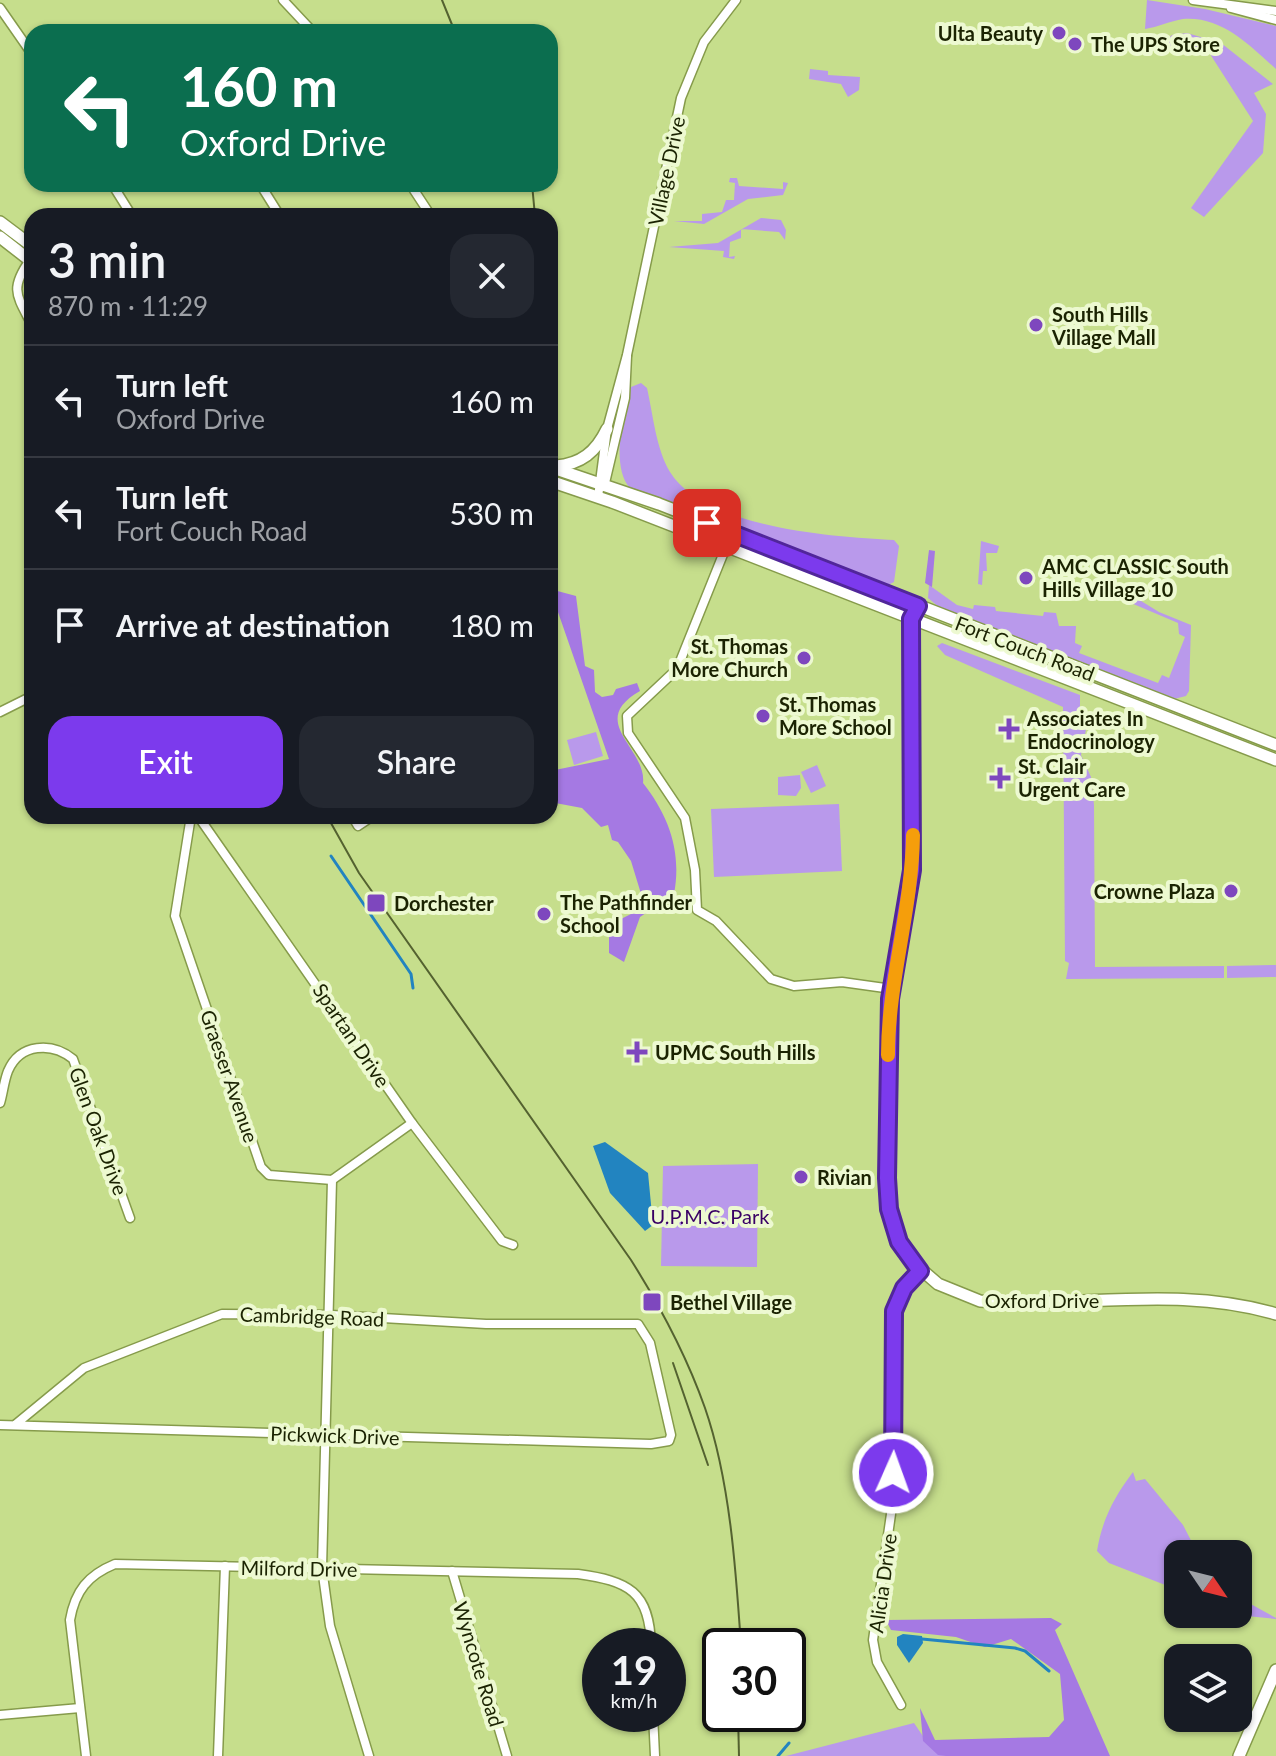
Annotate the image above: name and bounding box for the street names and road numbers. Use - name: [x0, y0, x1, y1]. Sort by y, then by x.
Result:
- street label: Village Drive: [643, 114, 689, 228]
- street label: Fort Couch Road: [952, 610, 1098, 686]
- street label: Spartan Drive: [308, 978, 396, 1092]
- street label: Graeser Avenue: [196, 1006, 264, 1146]
- street label: Glen Oak Drive: [65, 1064, 133, 1198]
- street label: Oxford Drive: [985, 1288, 1099, 1312]
- street label: Cambridge Road: [239, 1301, 385, 1331]
- street label: Pickwick Drive: [270, 1421, 400, 1449]
- street label: Alicia Drive: [863, 1532, 901, 1634]
- street label: Milford Drive: [240, 1555, 358, 1581]
- street label: Wyncote Road: [449, 1599, 509, 1729]

